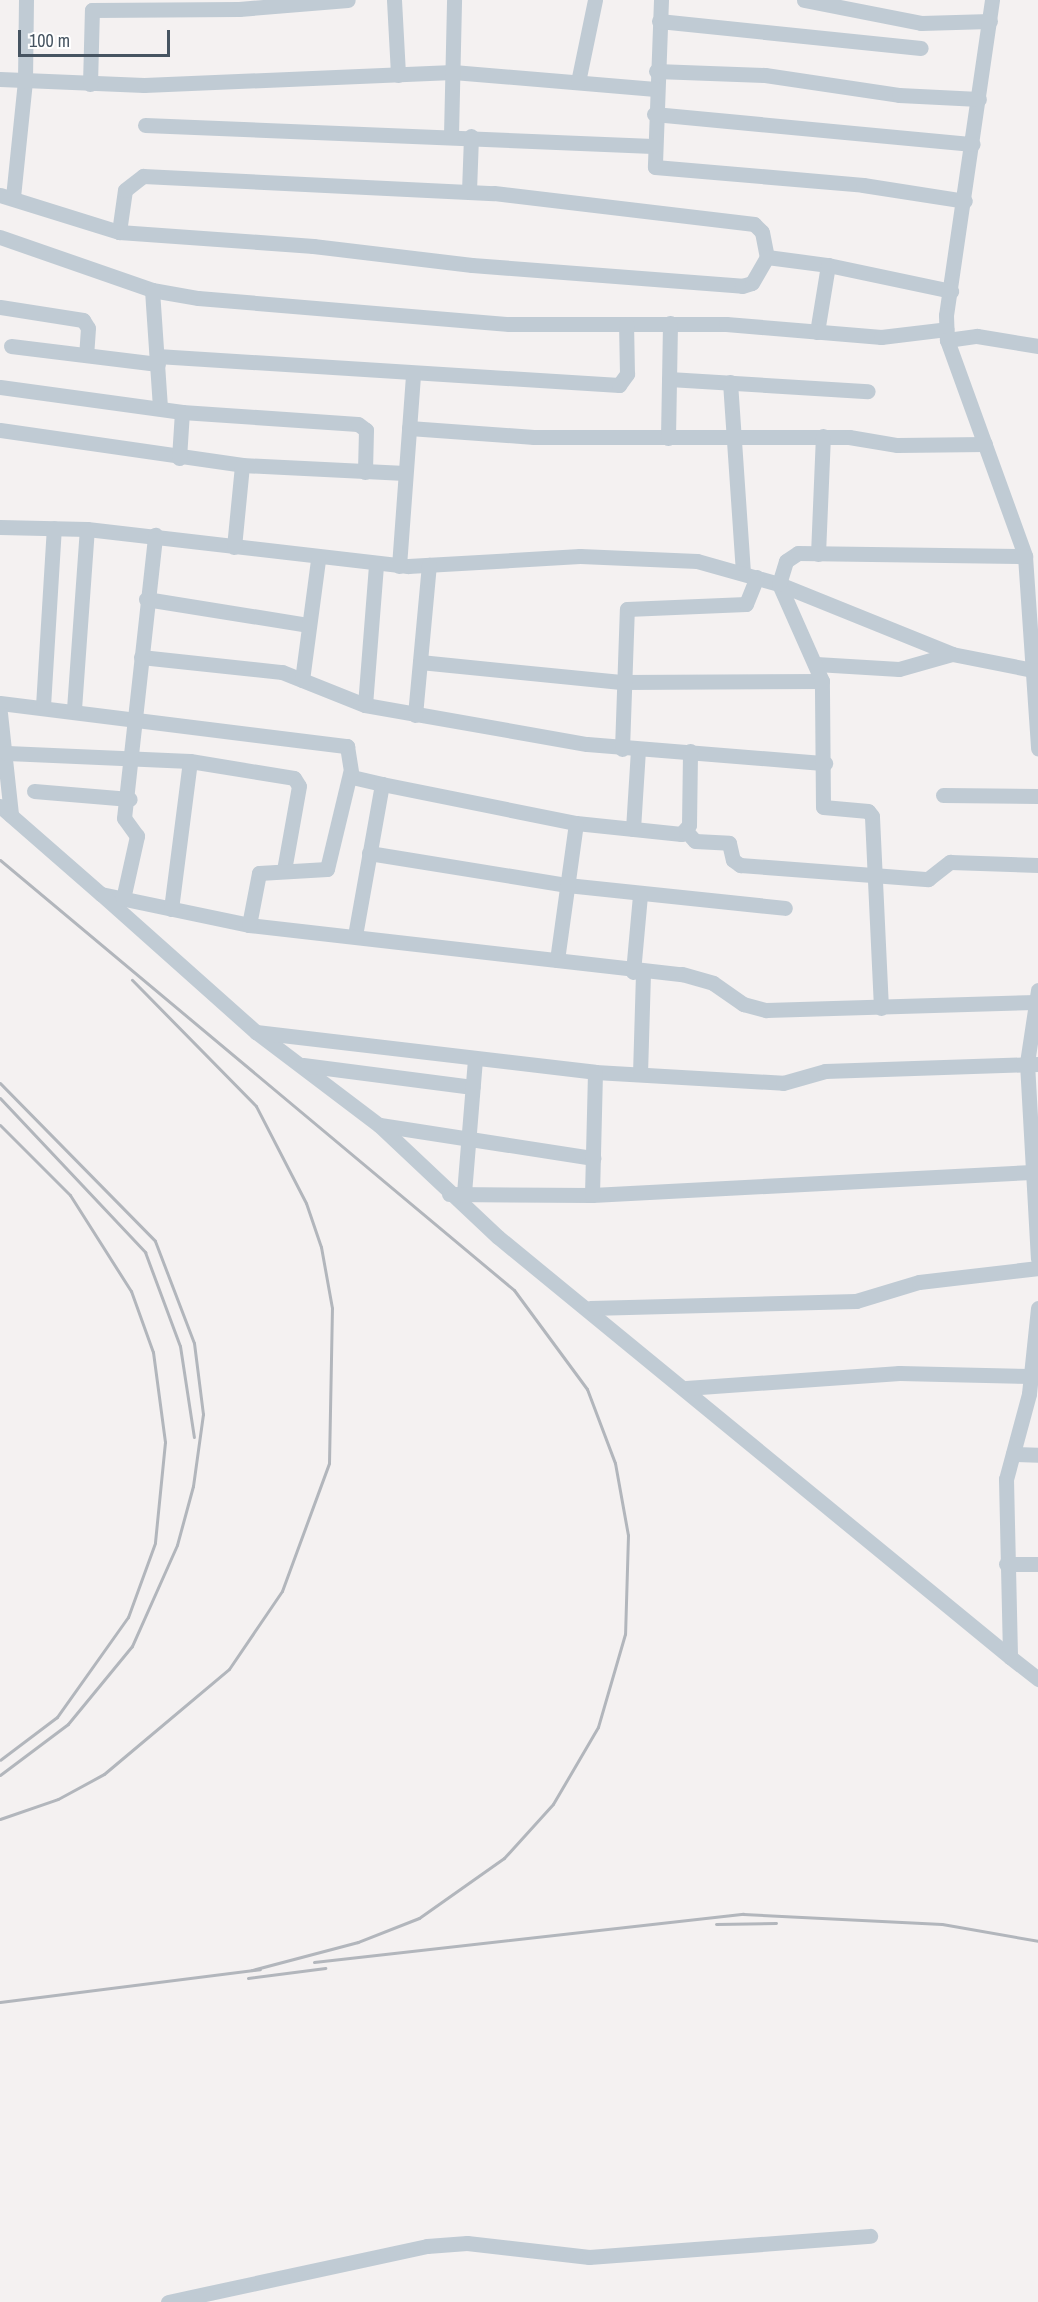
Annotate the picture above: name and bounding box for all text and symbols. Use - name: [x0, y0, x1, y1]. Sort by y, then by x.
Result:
- scale bar: [21, 18, 172, 56]
- text: 100 m: [29, 28, 70, 53]

